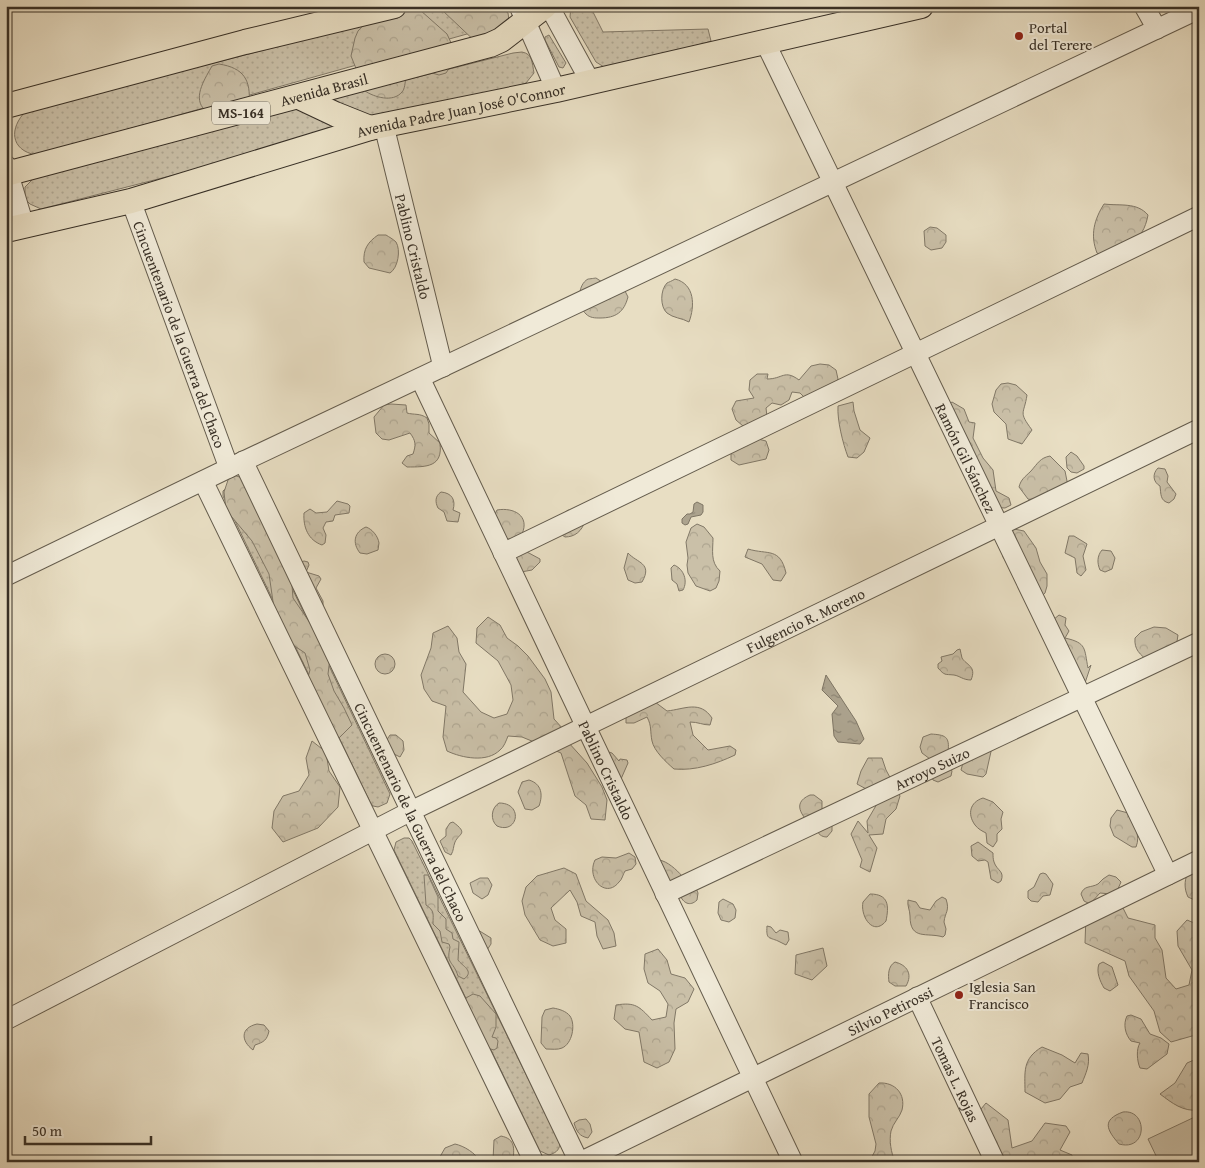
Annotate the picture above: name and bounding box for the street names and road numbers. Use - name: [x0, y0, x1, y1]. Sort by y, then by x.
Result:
- street label: Avenida Brasil: [278, 68, 370, 111]
- street label: Avenida Padre Juan José O'Connor: [354, 78, 568, 142]
- road number: MS-164: [212, 102, 270, 125]
- street label: Pablino Cristaldo: [390, 192, 437, 302]
- street label: Cincuentenario de la Guerra del Chaco: [129, 218, 231, 451]
- street label: Ramón Gil Sánchez: [931, 400, 1002, 517]
- street label: Fulgencio R. Moreno: [743, 582, 868, 657]
- street label: Cincuentenario de la Guerra del Chaco: [350, 699, 473, 925]
- street label: Pablino Cristaldo: [574, 717, 639, 823]
- street label: Arroyo Suizo: [891, 741, 973, 795]
- street label: Silvio Petirossi: [844, 981, 936, 1041]
- street label: Tomas L. Rojas: [927, 1033, 985, 1125]

